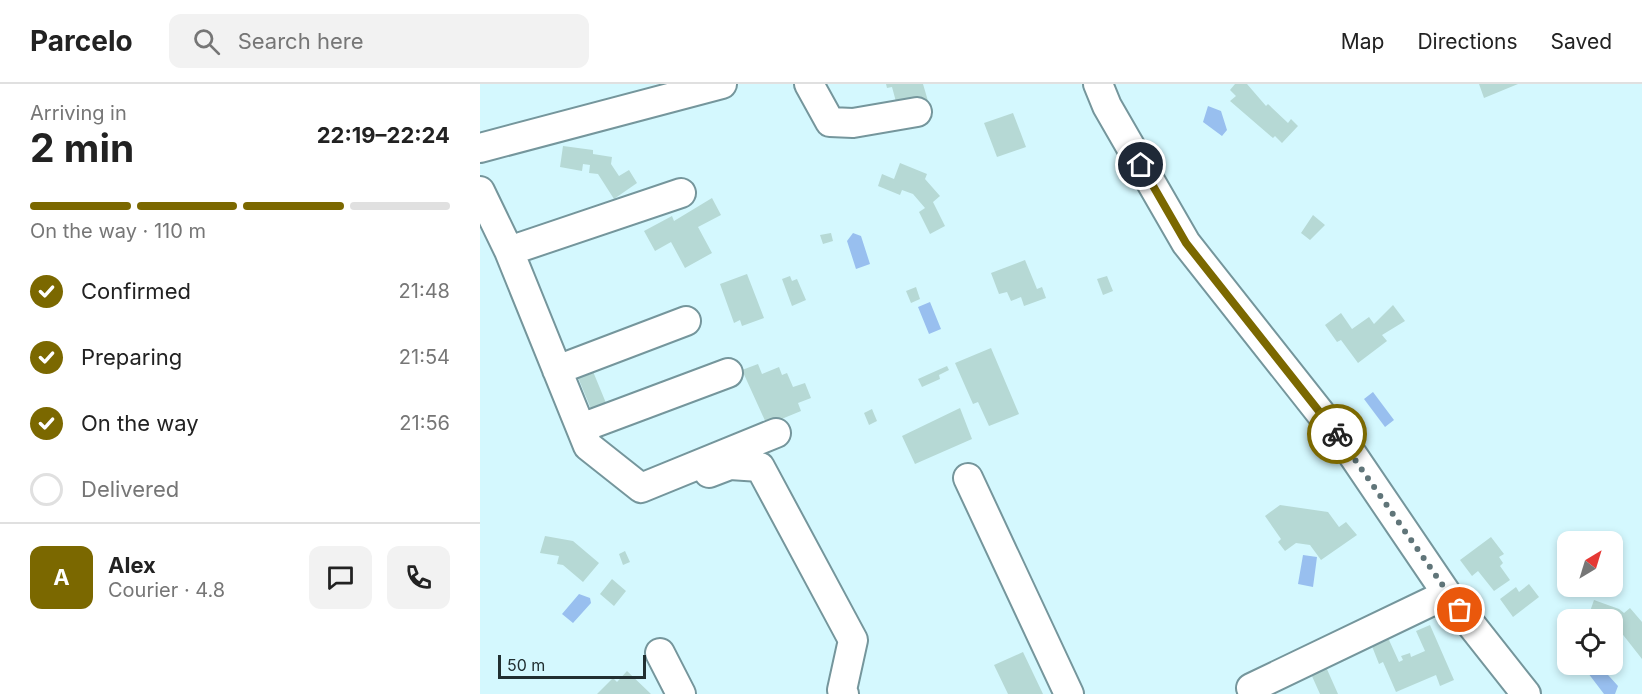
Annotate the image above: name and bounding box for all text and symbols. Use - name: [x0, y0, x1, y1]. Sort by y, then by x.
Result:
- search box: [169, 14, 589, 68]
- text: Parcelo: [30, 24, 133, 58]
- icon: search: [190, 25, 223, 58]
- text: Search here: [238, 28, 363, 54]
- text: Map: [1341, 29, 1384, 54]
- text: Directions: [1417, 29, 1518, 54]
- text: Saved: [1551, 29, 1612, 54]
- text: Arriving in: [30, 101, 127, 125]
- text: 22:19–22:24: [317, 122, 450, 148]
- text: 2 min: [30, 124, 134, 171]
- pin: [1115, 139, 1166, 190]
- icon: home: [1124, 148, 1157, 181]
- text: On the way · 110 m: [30, 219, 206, 243]
- icon: check: [30, 275, 63, 308]
- text: Confirmed: [81, 278, 191, 304]
- text: 21:48: [399, 279, 450, 303]
- icon: check: [30, 341, 63, 374]
- text: Preparing: [81, 344, 182, 370]
- text: 21:54: [399, 345, 450, 369]
- courier: [1307, 404, 1367, 464]
- icon: check: [30, 407, 63, 440]
- text: On the way: [81, 410, 199, 436]
- text: 21:56: [399, 411, 450, 435]
- icon: bike: [1321, 418, 1354, 451]
- text: Delivered: [81, 476, 179, 502]
- north arrow: [1557, 531, 1623, 597]
- map controls: [1557, 531, 1623, 675]
- button: chat: [309, 546, 372, 609]
- button: phone: [387, 546, 450, 609]
- text: Alex: [108, 552, 156, 578]
- text: A: [53, 564, 70, 590]
- text: Courier · 4.8: [108, 578, 225, 602]
- pin: [1434, 584, 1485, 635]
- icon: bag: [1443, 593, 1476, 626]
- button: locate: [1557, 609, 1623, 675]
- scale bar: [498, 652, 646, 680]
- text: 50 m: [507, 655, 545, 675]

